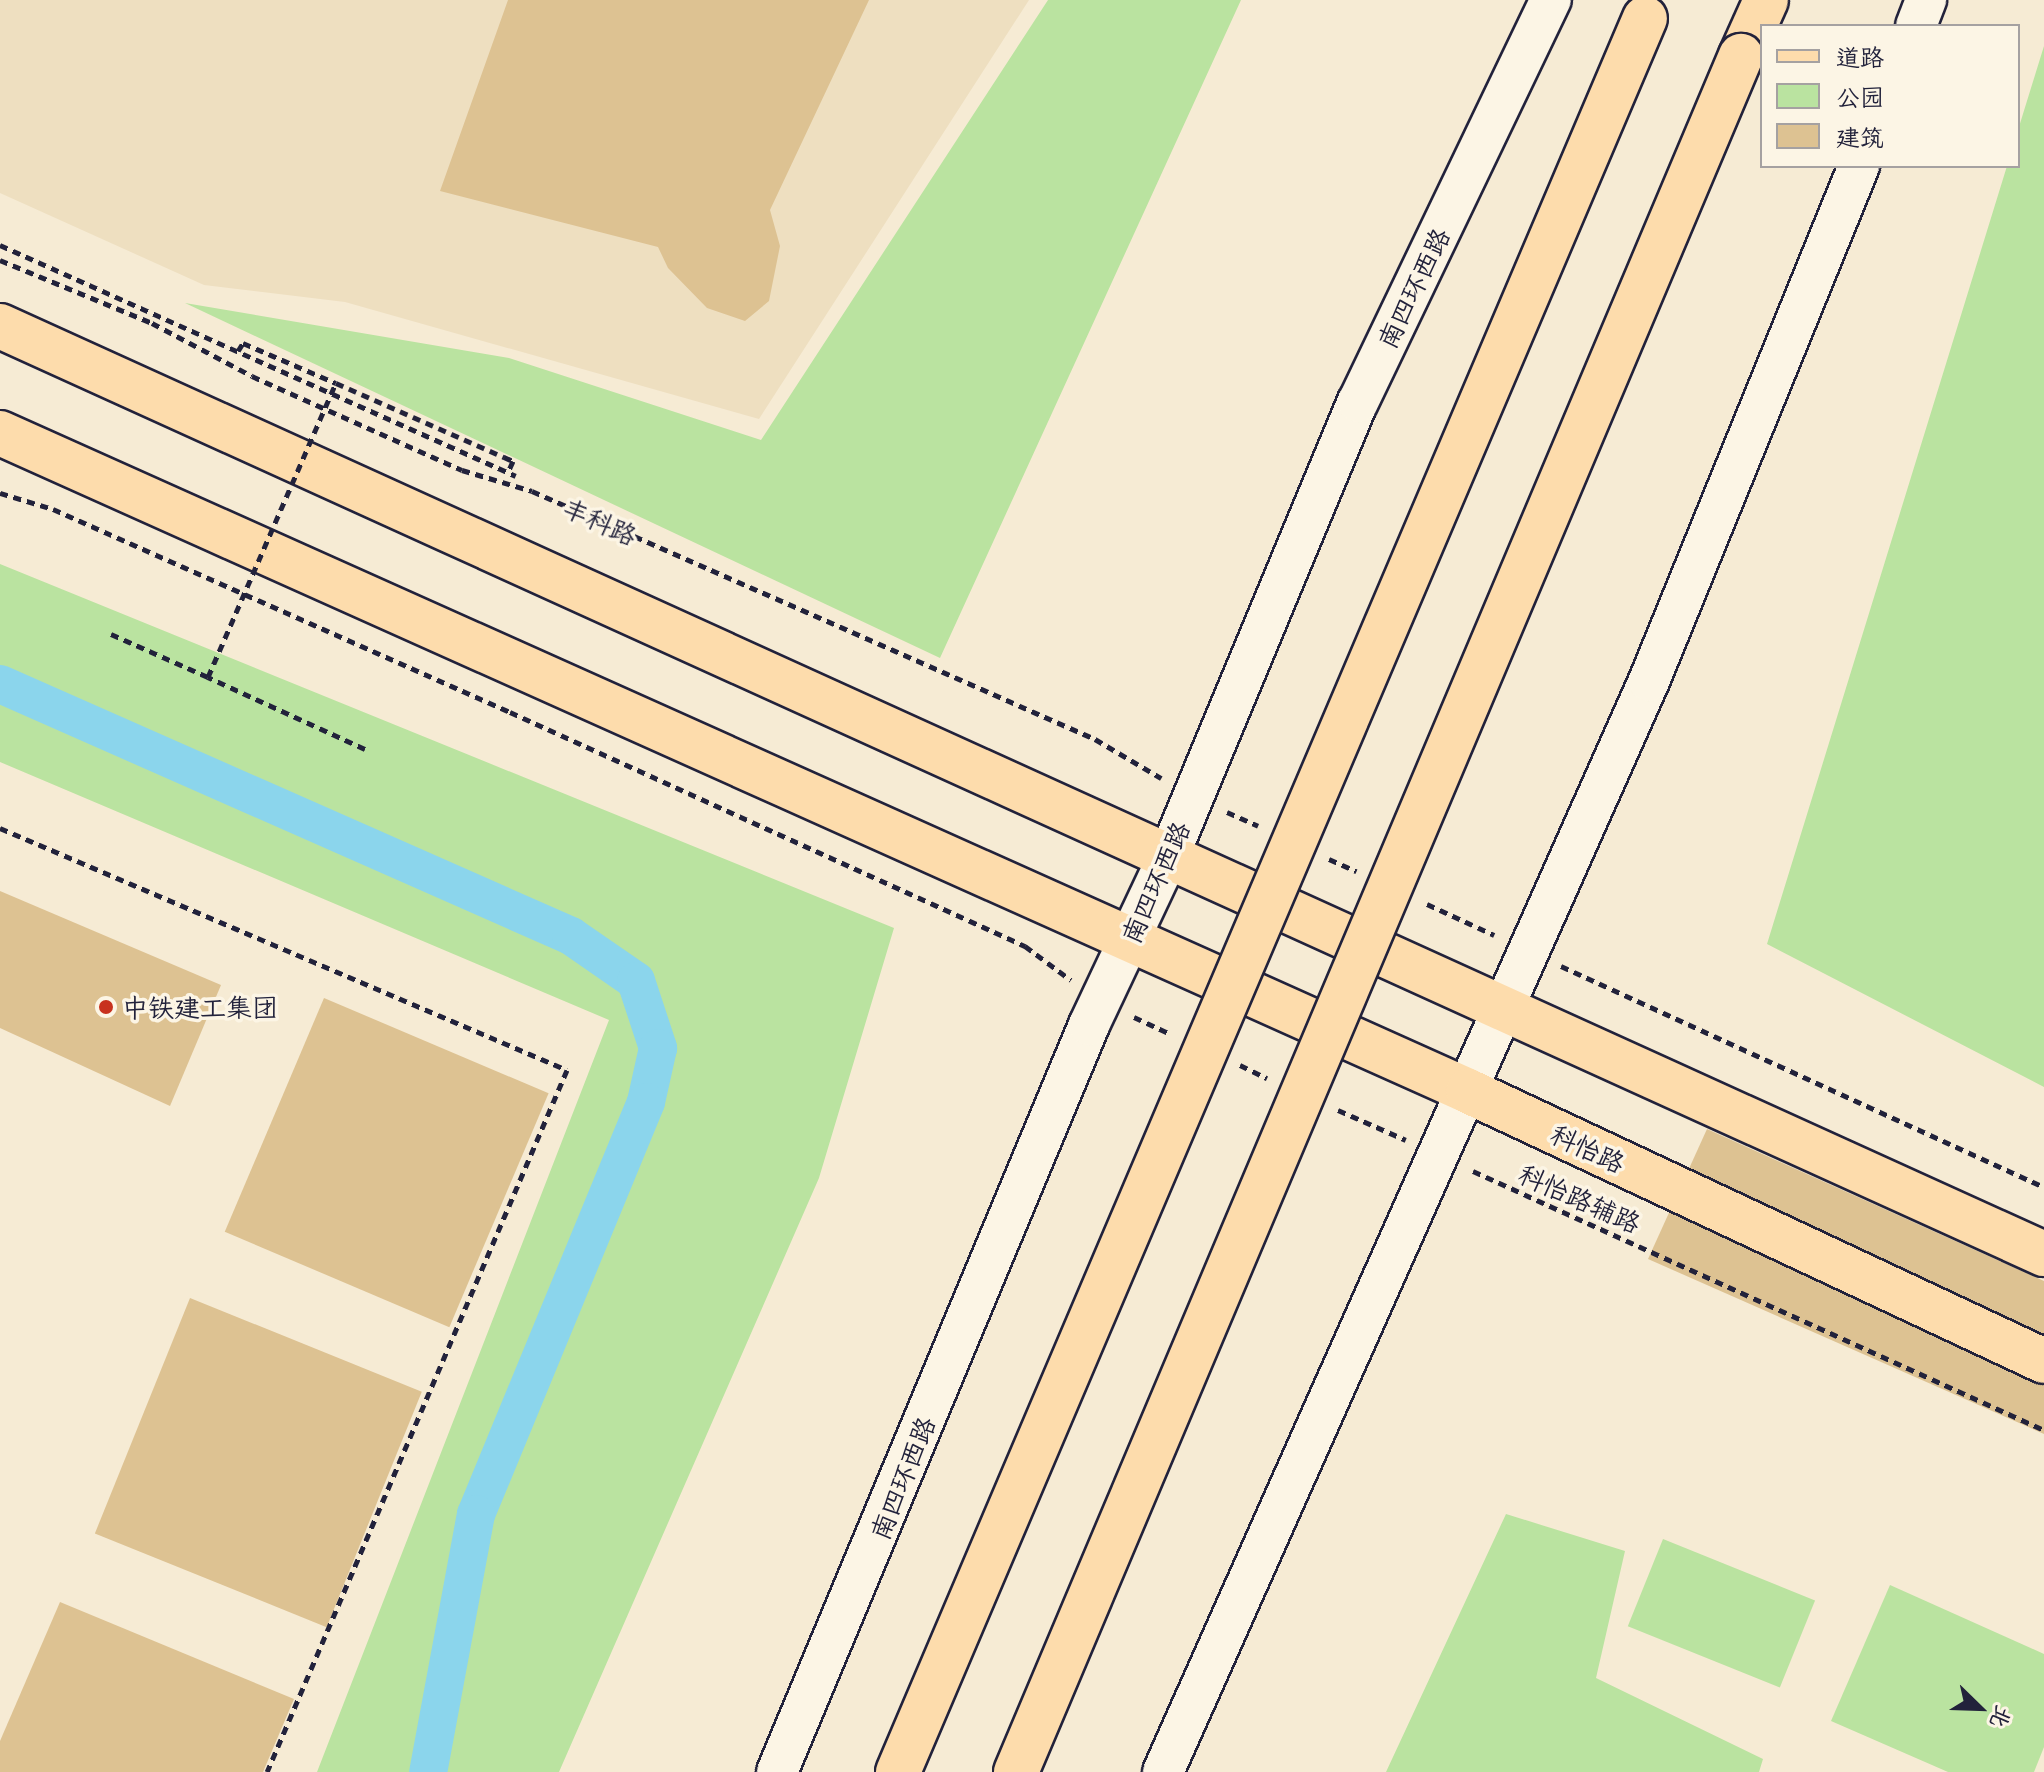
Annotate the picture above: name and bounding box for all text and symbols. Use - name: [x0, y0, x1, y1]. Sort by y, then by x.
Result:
- legend: [1760, 24, 2020, 168]
- text: 道路: [1836, 38, 1884, 74]
- text: 公园: [1836, 78, 1884, 114]
- text: 建筑: [1836, 118, 1884, 154]
- street label: 南四环西路: [1370, 223, 1456, 353]
- street label: 丰科路: [558, 491, 642, 551]
- street label: 南四环西路: [1114, 816, 1196, 948]
- place label: 中铁建工集团: [122, 991, 278, 1023]
- marker: 中铁建工集团: [97, 998, 115, 1016]
- street label: 科怡路: [1546, 1117, 1630, 1179]
- street label: 科怡路辅路: [1514, 1157, 1646, 1239]
- street label: 南四环西路: [863, 1412, 941, 1544]
- north arrow: [1940, 1668, 2020, 1748]
- text: 北: [1983, 1701, 2022, 1734]

